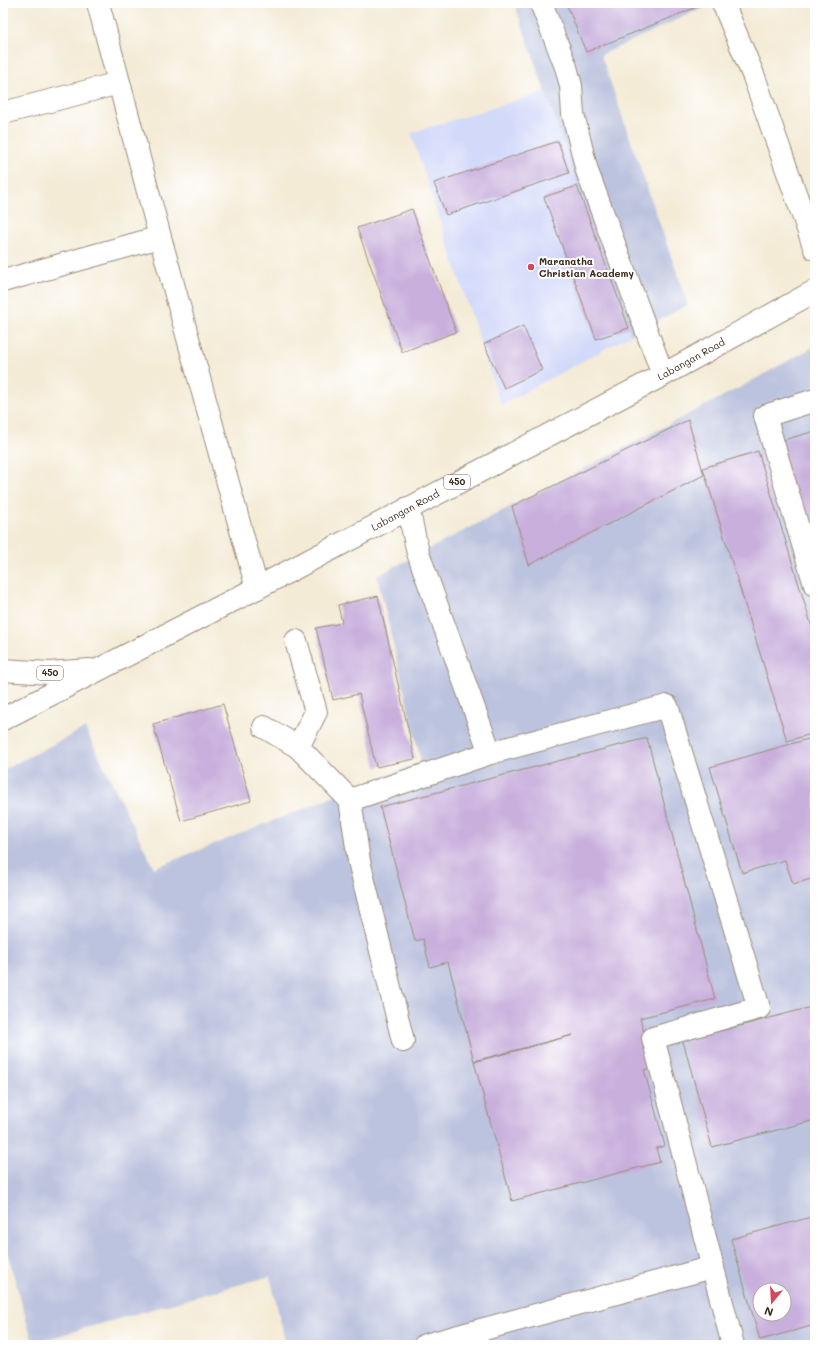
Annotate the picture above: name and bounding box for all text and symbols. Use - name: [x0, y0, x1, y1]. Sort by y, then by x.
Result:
- place label: Maranatha Christian Academy: [539, 254, 634, 280]
- marker: Maranatha Christian Academy: [526, 262, 536, 272]
- street label: Labangan Road: [655, 335, 727, 383]
- road number: 450: [444, 475, 470, 489]
- street label: Labangan Road: [368, 486, 442, 534]
- road number: 450: [37, 666, 63, 680]
- north arrow: [752, 1282, 792, 1322]
- text: N: [762, 1304, 775, 1320]

